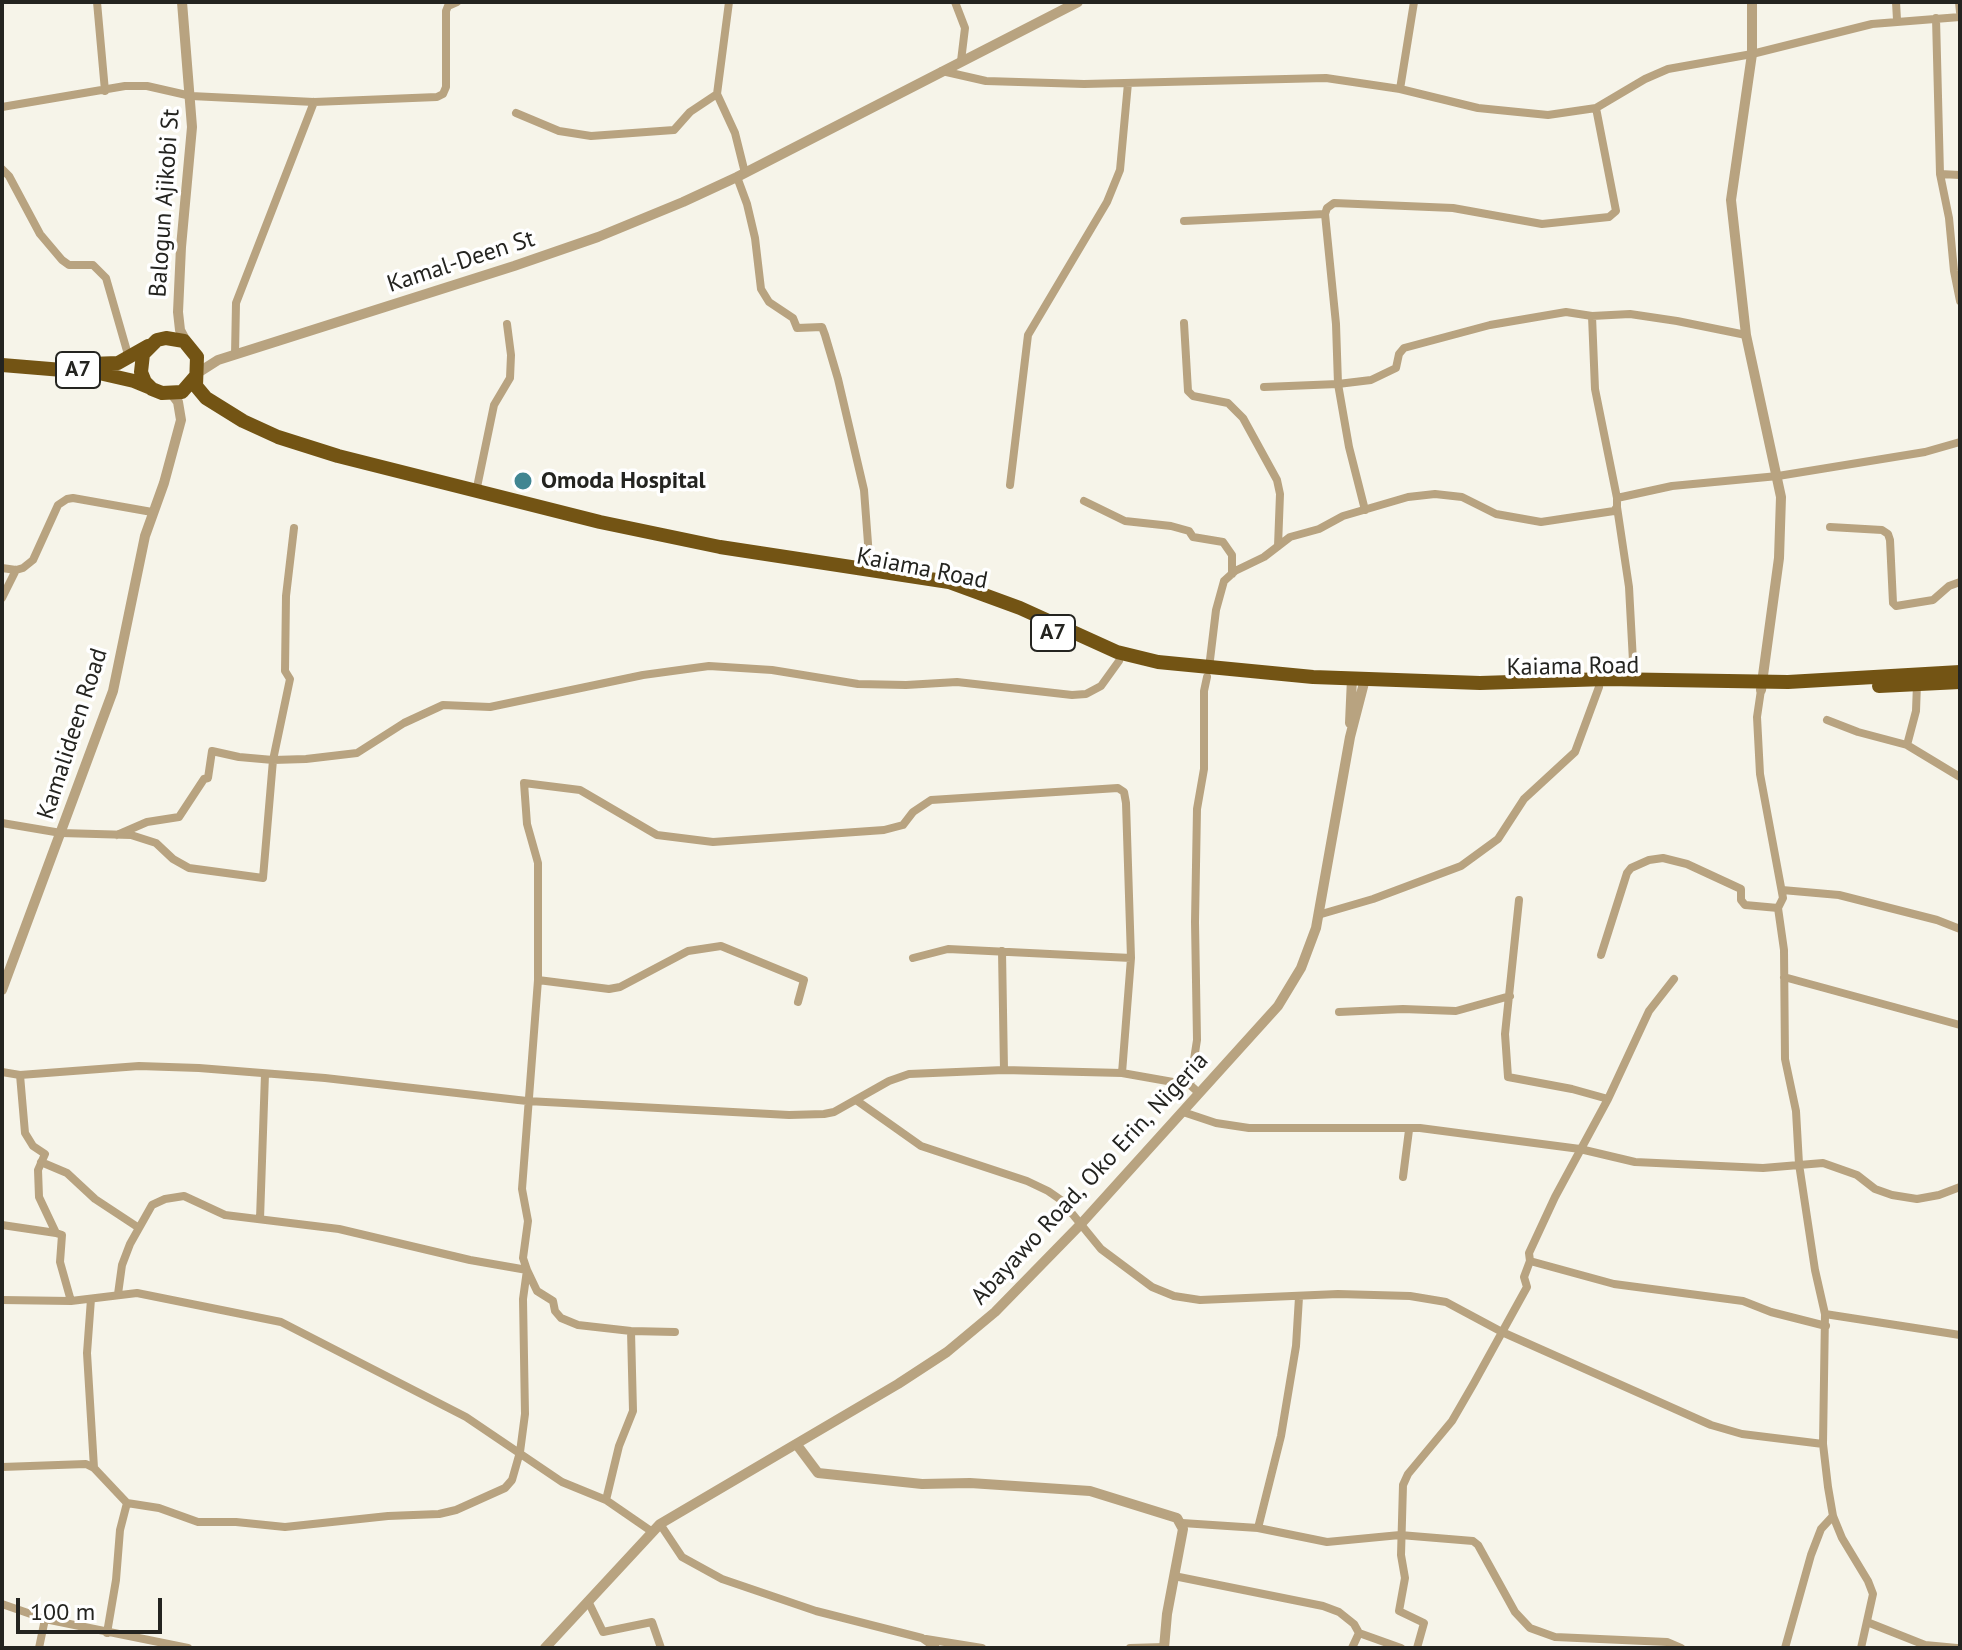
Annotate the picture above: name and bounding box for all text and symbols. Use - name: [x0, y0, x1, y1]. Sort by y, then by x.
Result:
- street label: Balogun Ajikobi St: [144, 108, 186, 298]
- street label: Kamal-Deen St: [384, 225, 538, 299]
- road number: A7: [56, 352, 100, 388]
- place label: Omoda Hospital: [541, 467, 706, 495]
- marker: Omoda Hospital: [512, 470, 534, 492]
- street label: Kaiama Road: [854, 542, 990, 596]
- road number: A7: [1031, 615, 1075, 651]
- street label: Kamalideen Road: [32, 645, 114, 823]
- street label: Kaiama Road: [1506, 651, 1640, 683]
- street label: Abayawo Road, Oko Erin, Nigeria: [965, 1047, 1215, 1311]
- scale bar: [20, 1582, 166, 1632]
- text: 100 m: [30, 1596, 95, 1627]

